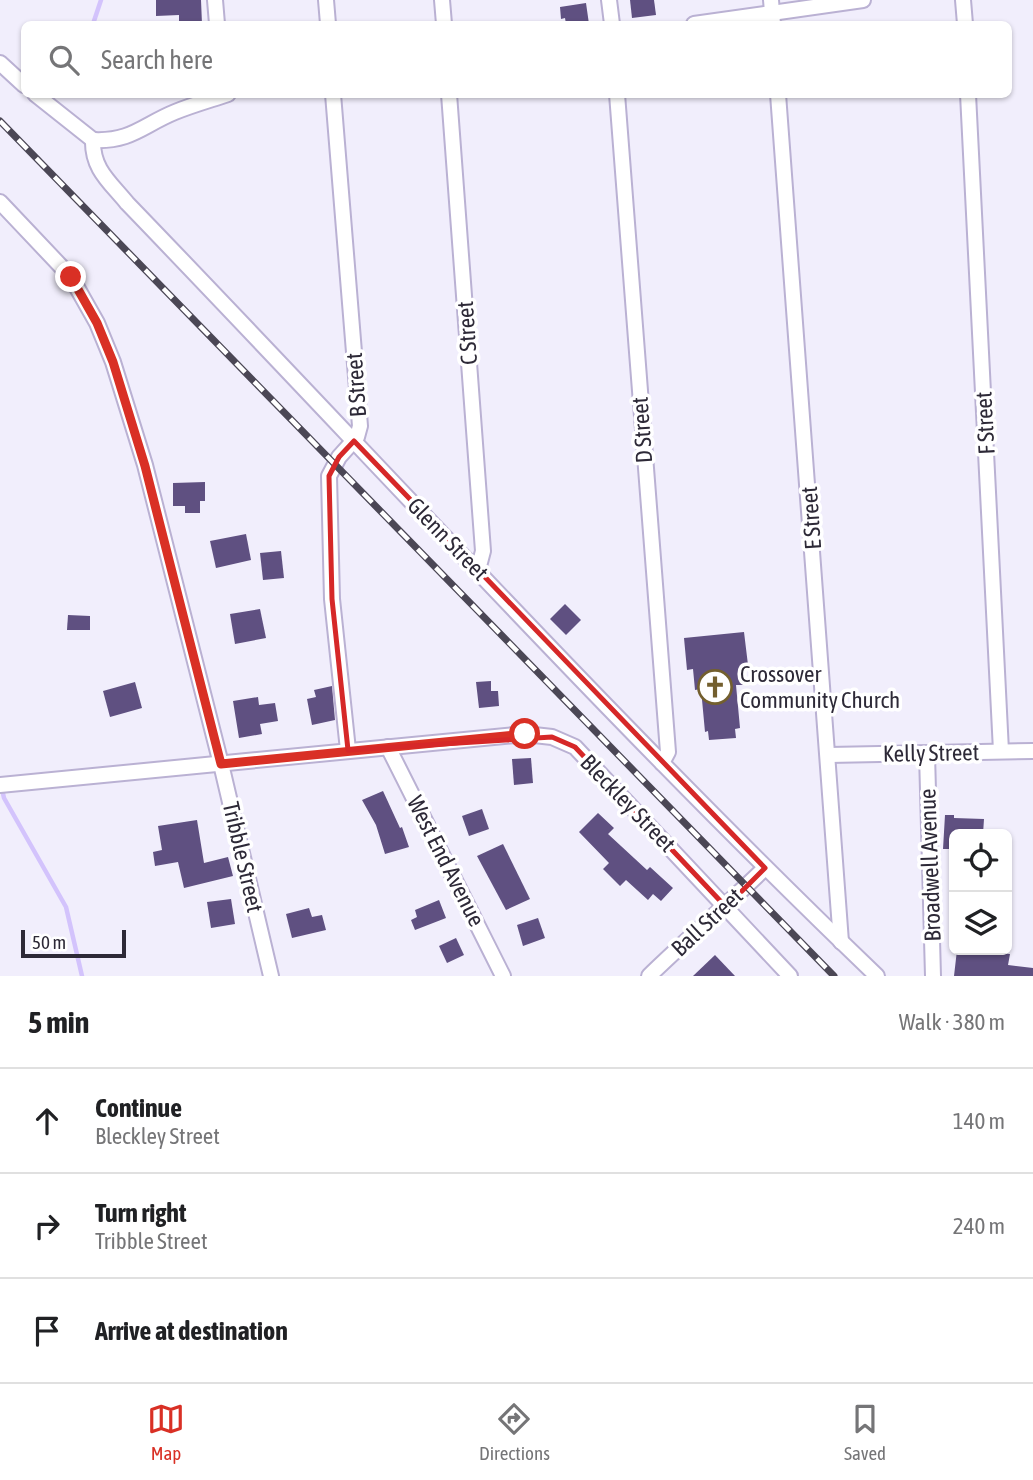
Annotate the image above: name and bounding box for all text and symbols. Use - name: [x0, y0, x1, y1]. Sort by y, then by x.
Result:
- search box: [21, 21, 1012, 98]
- icon: search: [45, 41, 83, 79]
- text: Search here: [101, 45, 213, 75]
- route end: [55, 261, 86, 292]
- street label: C Street: [452, 300, 482, 366]
- street label: B Street: [341, 352, 371, 418]
- street label: F Street: [970, 391, 1000, 455]
- street label: D Street: [627, 396, 657, 464]
- street label: E Street: [796, 485, 826, 551]
- street label: Glenn Street: [402, 492, 494, 586]
- place label: Crossover Community Church: [740, 661, 900, 713]
- church icon: Crossover Community Church: [696, 668, 734, 706]
- route start: [509, 718, 540, 749]
- street label: Kelly Street: [883, 739, 979, 767]
- street label: Bleckley Street: [575, 749, 681, 857]
- street label: Broadwell Avenue: [914, 788, 946, 942]
- street label: West End Avenue: [402, 791, 490, 931]
- street label: Tribble Street: [218, 799, 268, 915]
- map controls: [949, 829, 1012, 955]
- button: locate: [949, 829, 1012, 892]
- street label: Ball Street: [666, 883, 748, 961]
- button: layers: [949, 892, 1012, 955]
- scale bar: [21, 927, 126, 959]
- text: 50 m: [32, 931, 66, 953]
- text: 5 min: [28, 1005, 89, 1039]
- text: Walk · 380 m: [899, 1009, 1005, 1035]
- text: Continue: [95, 1093, 182, 1123]
- icon: ahead: [28, 1102, 66, 1140]
- text: 140 m: [953, 1108, 1005, 1134]
- text: Bleckley Street: [95, 1123, 220, 1149]
- text: Turn right: [95, 1198, 186, 1228]
- icon: right: [28, 1207, 66, 1245]
- text: 240 m: [953, 1213, 1005, 1239]
- text: Tribble Street: [95, 1228, 208, 1254]
- icon: arrive: [28, 1312, 66, 1350]
- text: Arrive at destination: [95, 1316, 288, 1346]
- tab: Map: [147, 1400, 185, 1464]
- tab: Directions: [479, 1400, 550, 1464]
- tab: Saved: [844, 1400, 886, 1464]

